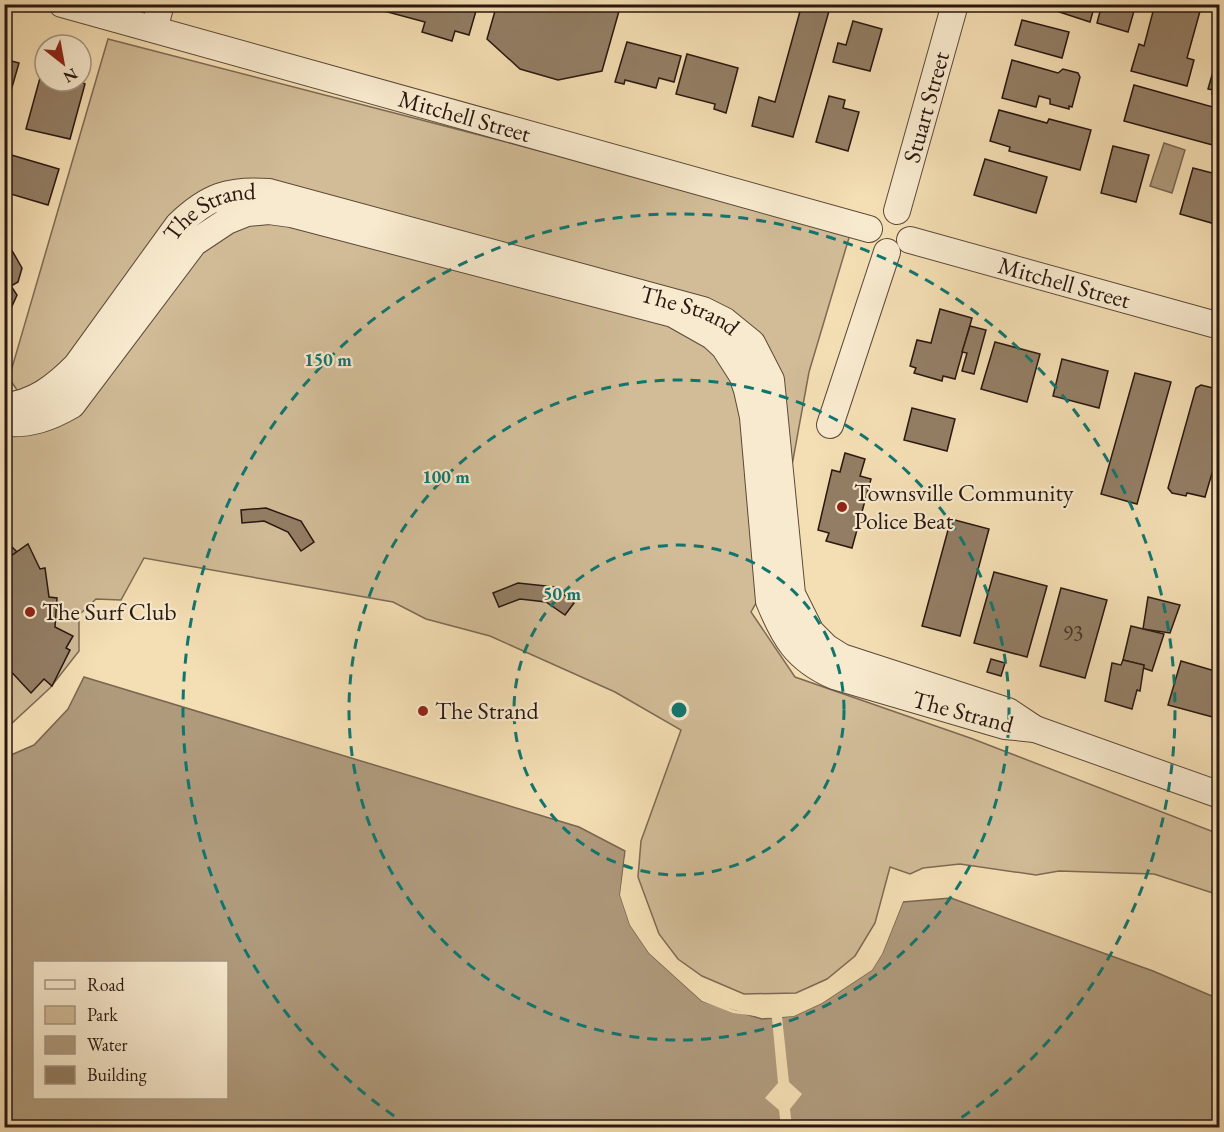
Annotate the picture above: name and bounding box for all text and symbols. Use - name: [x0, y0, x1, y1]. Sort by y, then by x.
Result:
- north arrow: [33, 33, 93, 93]
- street label: Stuart Street: [895, 47, 956, 166]
- text: N: [59, 63, 81, 88]
- street label: Mitchell Street: [395, 83, 535, 149]
- street label: The Strand: [156, 175, 257, 247]
- street label: Mitchell Street: [995, 249, 1134, 315]
- street label: The Strand: [637, 278, 747, 342]
- text: 150 m: [304, 348, 352, 371]
- text: 100 m: [422, 465, 470, 488]
- place label: Townsville Community Police Beat: [854, 477, 1074, 536]
- marker: Townsville Community Police Beat: [835, 500, 849, 514]
- text: 50 m: [543, 582, 581, 605]
- place label: The Surf Club: [42, 596, 177, 627]
- marker: The Surf Club: [23, 605, 37, 619]
- house number: 93: [1063, 619, 1083, 646]
- street label: The Strand: [909, 683, 1018, 740]
- place label: The Strand: [435, 695, 540, 726]
- centre of rings: [669, 700, 689, 720]
- marker: The Strand: [416, 704, 430, 718]
- legend: [33, 961, 228, 1099]
- text: Road: [87, 973, 126, 996]
- text: Park: [87, 1003, 118, 1026]
- text: Water: [87, 1033, 128, 1056]
- text: Building: [87, 1063, 147, 1086]

